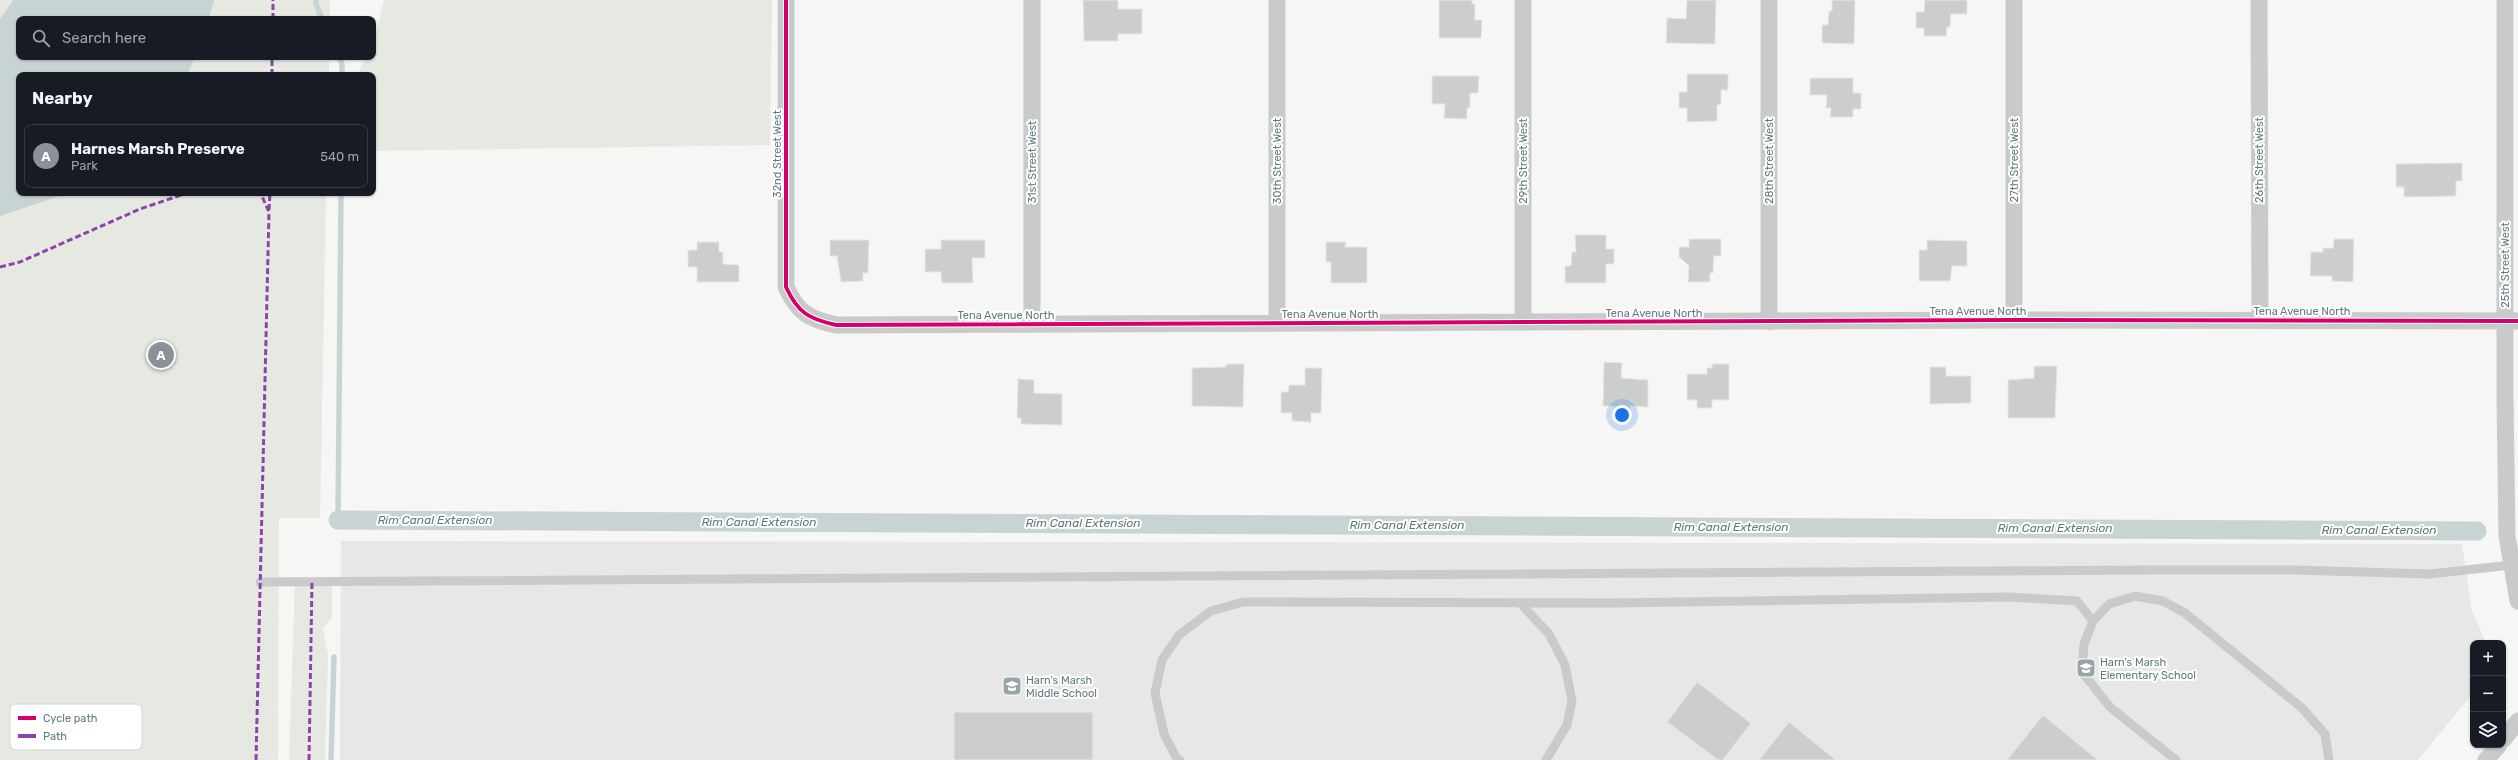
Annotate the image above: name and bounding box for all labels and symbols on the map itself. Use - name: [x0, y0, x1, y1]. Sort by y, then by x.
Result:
- street label: 32nd Street West: [771, 109, 784, 198]
- street label: 26th Street West: [2253, 116, 2266, 203]
- street label: 30th Street West: [1271, 117, 1284, 204]
- street label: 29th Street West: [1517, 117, 1530, 204]
- street label: 28th Street West: [1763, 117, 1776, 204]
- street label: 27th Street West: [2008, 117, 2021, 202]
- street label: 31st Street West: [1026, 120, 1039, 203]
- street label: 25th Street West: [2499, 221, 2512, 308]
- street label: Tena Avenue North: [1930, 305, 2026, 318]
- street label: Tena Avenue North: [2254, 305, 2350, 318]
- street label: Tena Avenue North: [1606, 307, 1702, 320]
- street label: Tena Avenue North: [1282, 308, 1378, 321]
- street label: Tena Avenue North: [958, 309, 1054, 322]
- pin: A: [148, 340, 174, 370]
- your location: [1612, 405, 1632, 425]
- water label: Rim Canal Extension: [377, 513, 493, 527]
- water label: Rim Canal Extension: [701, 515, 817, 529]
- water label: Rim Canal Extension: [1025, 516, 1141, 530]
- water label: Rim Canal Extension: [1349, 518, 1465, 532]
- water label: Rim Canal Extension: [1673, 520, 1789, 534]
- water label: Rim Canal Extension: [1997, 521, 2113, 535]
- water label: Rim Canal Extension: [2321, 523, 2437, 537]
- place label: Harn's Marsh Elementary School: [2100, 656, 2196, 682]
- school or university icon: Harn's Marsh Elementary School: [2075, 657, 2097, 679]
- place label: Harn's Marsh Middle School: [1026, 674, 1097, 700]
- school or university icon: Harn's Marsh Middle School: [1001, 675, 1023, 697]
- legend: [10, 704, 142, 750]
- text: Cycle path: [43, 712, 97, 725]
- text: Path: [43, 730, 67, 743]

